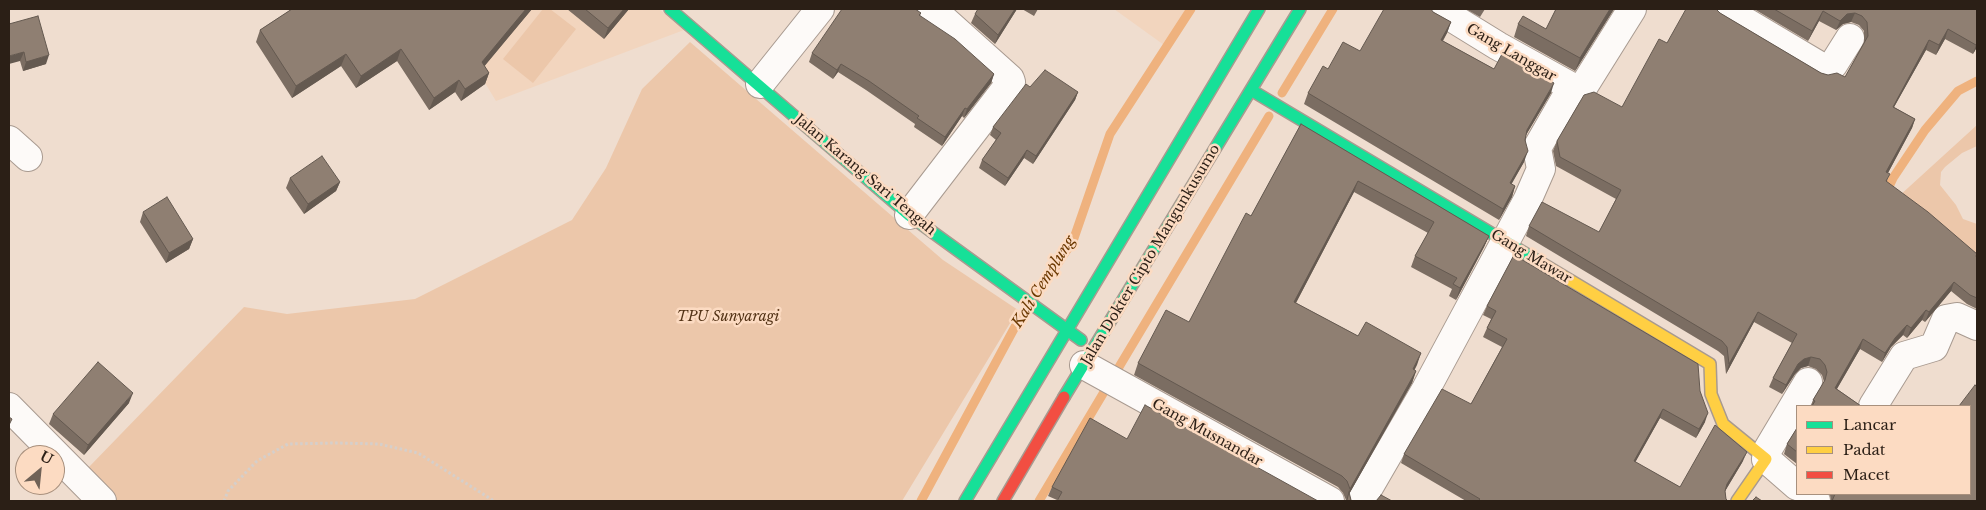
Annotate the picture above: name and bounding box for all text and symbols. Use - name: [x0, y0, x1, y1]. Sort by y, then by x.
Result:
- street label: Gang Langgar: [1463, 21, 1559, 85]
- street label: Jalan Karang Sari Tengah: [791, 111, 939, 239]
- street label: Jalan Dokter Cipto Mangunkusumo: [1078, 141, 1224, 369]
- street label: Gang Mawar: [1488, 226, 1574, 288]
- water label: Kali Cemplung: [1009, 233, 1079, 331]
- park label: TPU Sunyaragi: [677, 309, 779, 325]
- street label: Gang Musnandar: [1149, 396, 1265, 470]
- legend: [1796, 405, 1971, 495]
- text: Lancar: [1843, 415, 1896, 434]
- text: Padat: [1843, 440, 1886, 459]
- north arrow: [15, 445, 65, 495]
- text: U: [37, 447, 56, 468]
- text: Macet: [1843, 465, 1890, 484]

